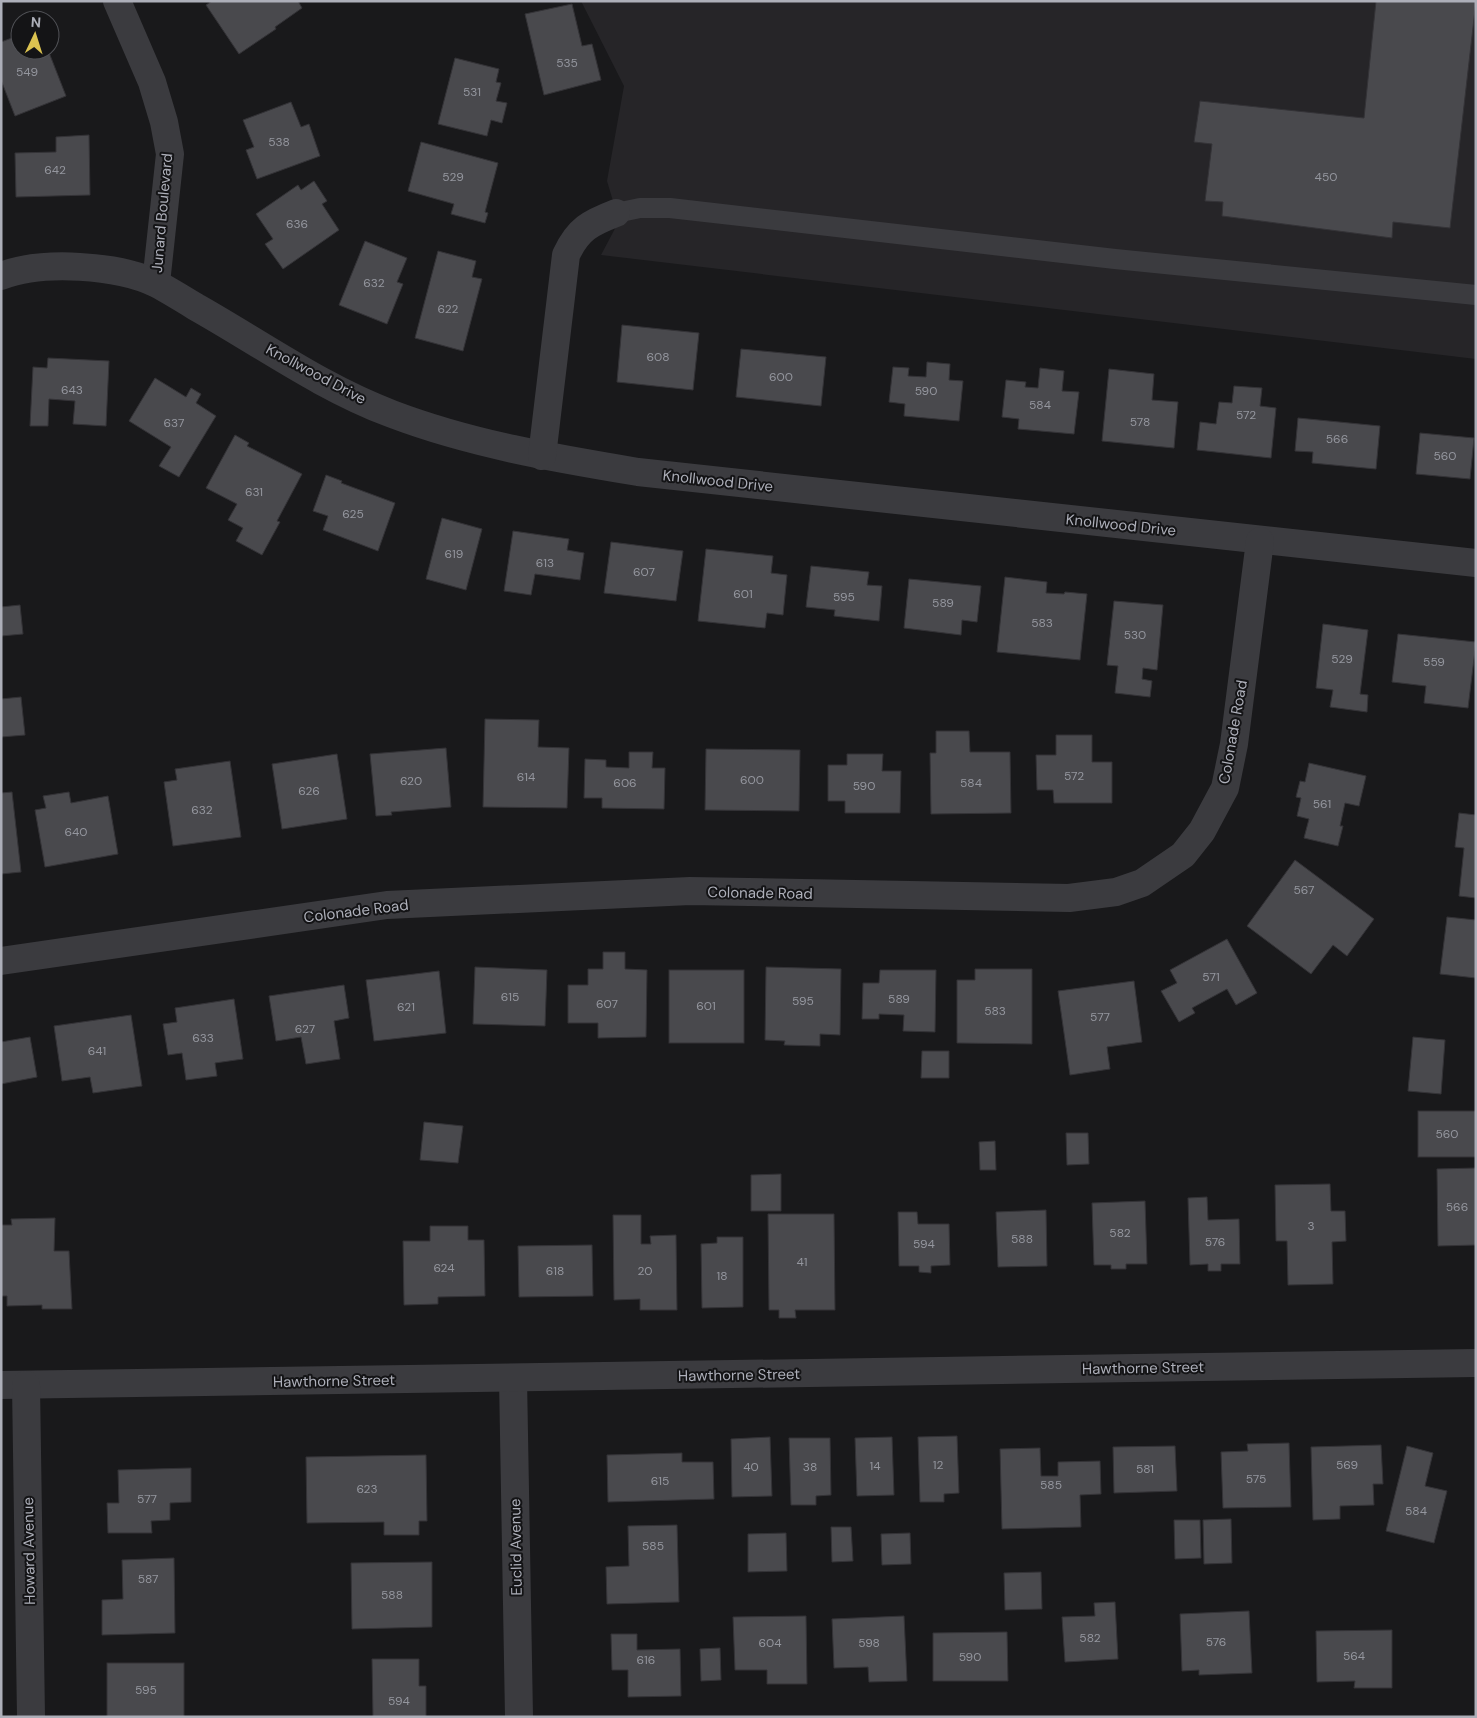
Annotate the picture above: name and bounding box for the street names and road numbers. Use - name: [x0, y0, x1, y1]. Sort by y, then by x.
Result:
- street label: Junard Boulevard: [147, 152, 177, 274]
- street label: Knollwood Drive: [262, 339, 370, 409]
- street label: Knollwood Drive: [662, 465, 774, 497]
- street label: Knollwood Drive: [1065, 509, 1177, 541]
- street label: Colonade Road: [1214, 678, 1252, 786]
- street label: Colonade Road: [707, 882, 813, 904]
- street label: Colonade Road: [302, 895, 410, 927]
- street label: Hawthorne Street: [1082, 1357, 1204, 1379]
- street label: Hawthorne Street: [678, 1364, 800, 1386]
- street label: Hawthorne Street: [273, 1370, 395, 1392]
- street label: Howard Avenue: [18, 1497, 40, 1605]
- street label: Euclid Avenue: [505, 1498, 527, 1596]

